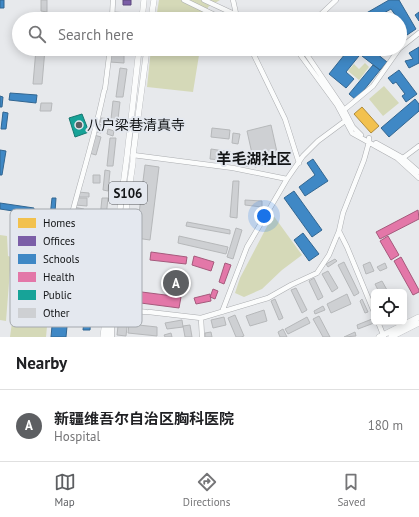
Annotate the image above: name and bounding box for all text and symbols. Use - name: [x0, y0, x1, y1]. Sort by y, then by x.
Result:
- search box: [12, 12, 407, 56]
- icon: search: [26, 23, 48, 45]
- text: Search here: [58, 25, 134, 44]
- place label: 八户梁巷清真寺: [87, 116, 185, 134]
- marker: 八户梁巷清真寺: [74, 120, 84, 130]
- district label: 羊毛湖社区: [216, 149, 292, 168]
- road number: S106: [109, 182, 147, 204]
- your location: [254, 206, 274, 226]
- legend: [10, 209, 142, 327]
- text: Homes: [43, 216, 76, 230]
- text: Offices: [43, 234, 75, 248]
- text: Schools: [43, 252, 80, 266]
- pin: A: [163, 268, 189, 298]
- text: Health: [43, 270, 74, 284]
- text: Public: [43, 288, 72, 302]
- map controls: [371, 289, 407, 325]
- button: locate: [371, 289, 407, 325]
- text: Other: [43, 306, 70, 320]
- text: Nearby: [16, 352, 67, 374]
- text: 新疆维吾尔自治区胸科医院: [54, 409, 234, 428]
- text: A: [25, 417, 33, 434]
- text: 180 m: [368, 417, 403, 434]
- text: Hospital: [54, 428, 100, 445]
- tab: Map: [54, 471, 76, 509]
- tab: Directions: [183, 471, 230, 509]
- tab: Saved: [337, 471, 365, 509]

